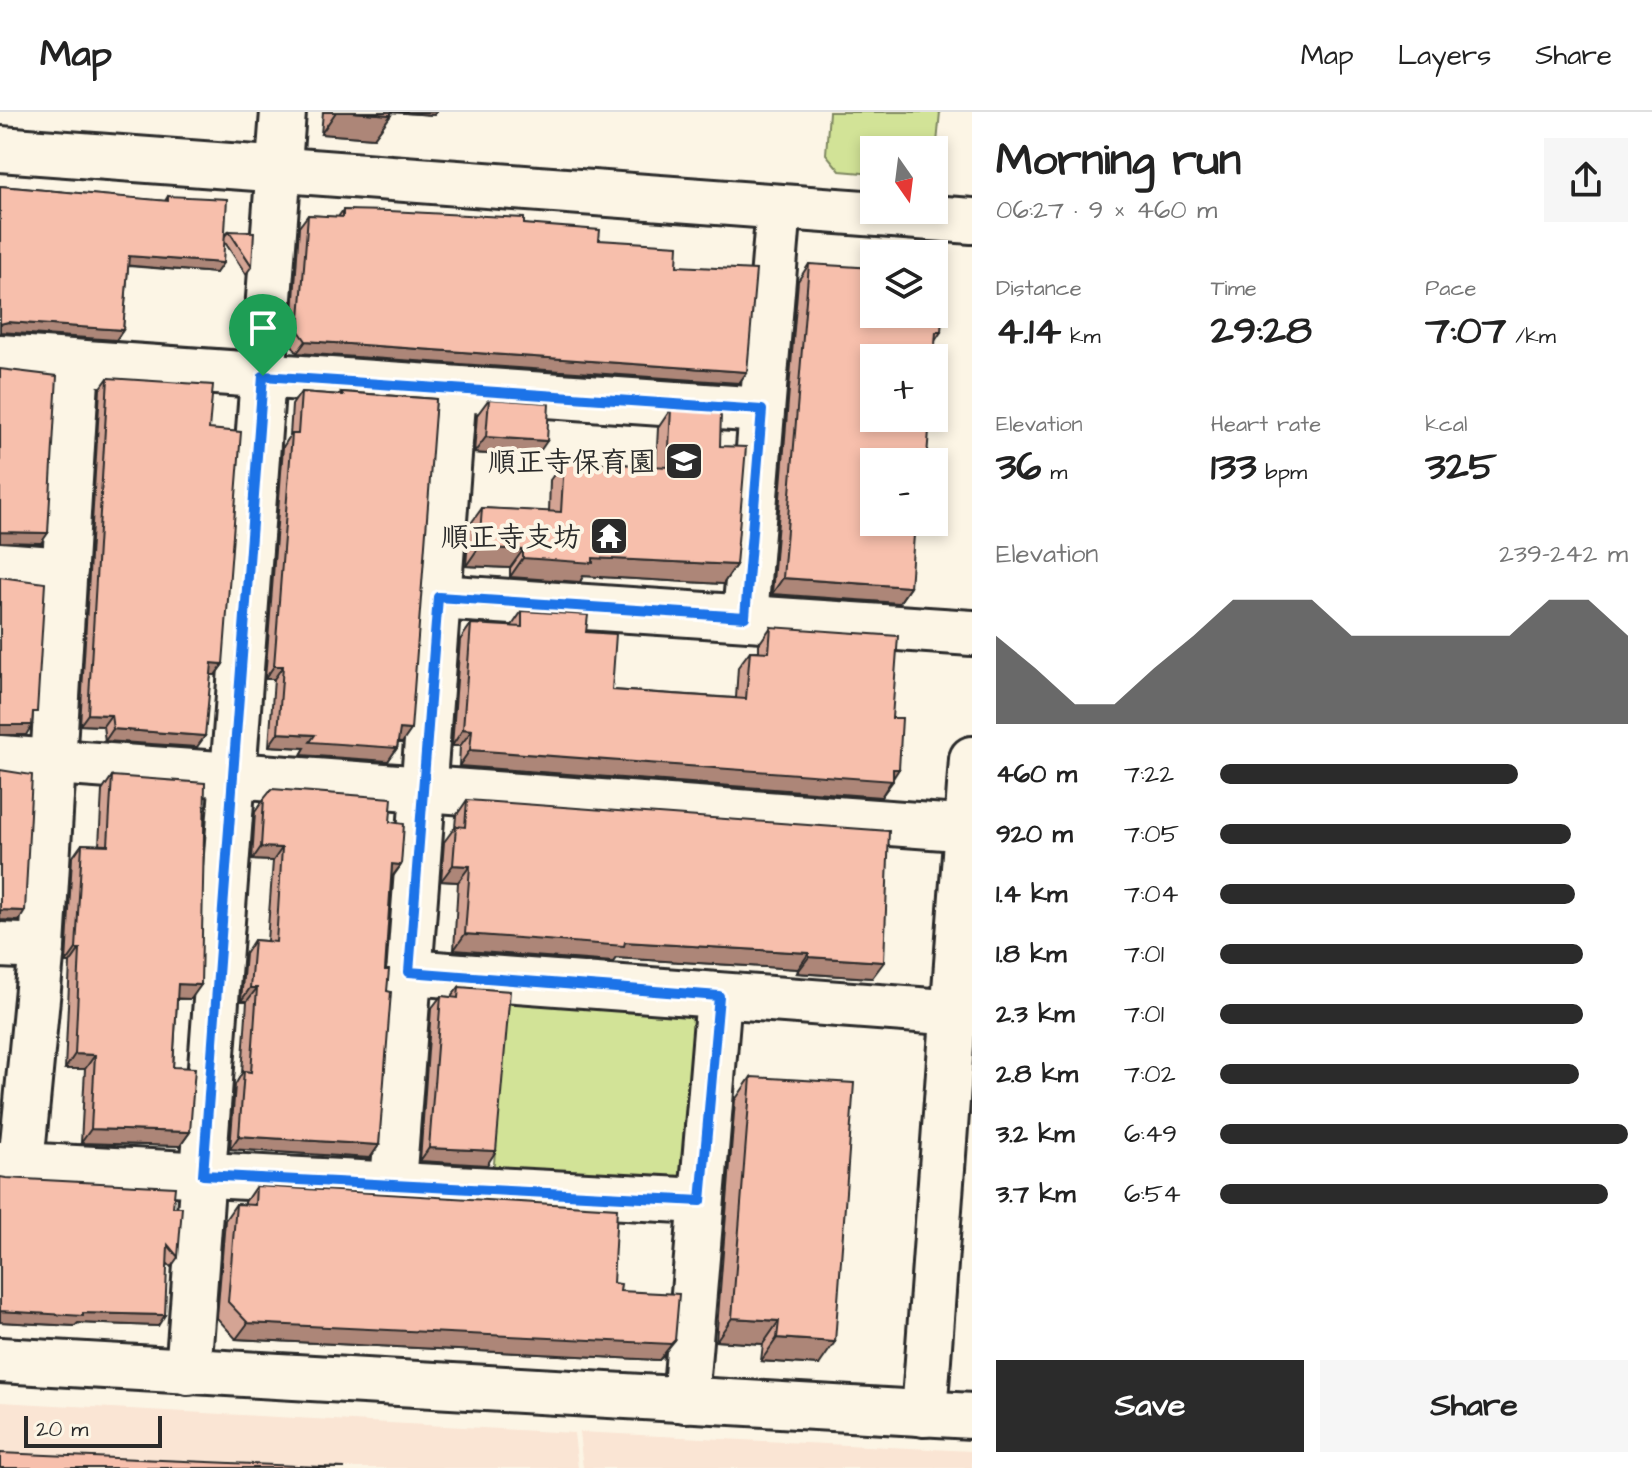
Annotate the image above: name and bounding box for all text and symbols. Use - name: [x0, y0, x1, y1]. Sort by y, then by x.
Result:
- text: Map: [40, 29, 112, 81]
- text: Map: [1301, 36, 1354, 75]
- text: Layers: [1398, 36, 1491, 75]
- text: Share: [1535, 36, 1612, 75]
- text: Morning run: [996, 131, 1241, 192]
- north arrow: [860, 136, 948, 224]
- map controls: [860, 136, 948, 536]
- button: share: [1544, 138, 1628, 222]
- text: 06:27 · 9 × 460 m: [996, 192, 1217, 228]
- button: layers: [860, 240, 948, 328]
- text: Distance: [996, 273, 1082, 304]
- text: Time: [1211, 273, 1257, 304]
- text: Pace: [1425, 273, 1476, 304]
- pin: [229, 294, 297, 376]
- text: 4.14: [996, 304, 1061, 359]
- text: 29:28: [1211, 304, 1312, 359]
- text: 7:07: [1425, 304, 1506, 359]
- icon: arrive: [241, 306, 285, 350]
- text: km: [1061, 321, 1101, 352]
- text: /km: [1506, 321, 1556, 352]
- button: +: [860, 344, 948, 432]
- text: Elevation: [996, 409, 1083, 440]
- text: Heart rate: [1211, 409, 1321, 440]
- text: kcal: [1425, 409, 1467, 440]
- school or university icon: 順正寺保育園: [663, 440, 705, 482]
- text: 36: [996, 440, 1041, 495]
- text: 133: [1211, 440, 1256, 495]
- text: 325: [1425, 440, 1497, 495]
- place label: 順正寺保育園: [488, 443, 656, 482]
- button: −: [860, 448, 948, 536]
- text: m: [1041, 457, 1067, 488]
- text: bpm: [1256, 457, 1307, 488]
- temple icon: 順正寺支坊: [588, 515, 630, 557]
- place label: 順正寺支坊: [441, 518, 581, 557]
- text: Elevation: [996, 536, 1098, 572]
- text: 239–242 m: [1499, 536, 1628, 572]
- text: 460 m: [996, 756, 1077, 792]
- text: 7:22: [1124, 756, 1174, 792]
- text: 920 m: [996, 816, 1073, 852]
- text: 7:05: [1124, 816, 1179, 852]
- text: 1.4 km: [996, 876, 1067, 912]
- text: 7:04: [1124, 876, 1178, 912]
- text: 1.8 km: [996, 936, 1066, 972]
- text: 7:01: [1124, 936, 1164, 972]
- text: 2.3 km: [996, 996, 1074, 1032]
- text: 7:01: [1124, 996, 1164, 1032]
- text: 2.8 km: [996, 1056, 1078, 1092]
- text: 7:02: [1124, 1056, 1176, 1092]
- text: 3.2 km: [996, 1116, 1074, 1152]
- text: 6:49: [1124, 1116, 1177, 1152]
- text: 3.7 km: [996, 1176, 1076, 1212]
- text: 6:54: [1124, 1176, 1181, 1212]
- button: Save: [996, 1360, 1304, 1452]
- button: Share: [1320, 1360, 1628, 1452]
- scale bar: [24, 1412, 162, 1448]
- text: 20 m: [36, 1414, 88, 1445]

